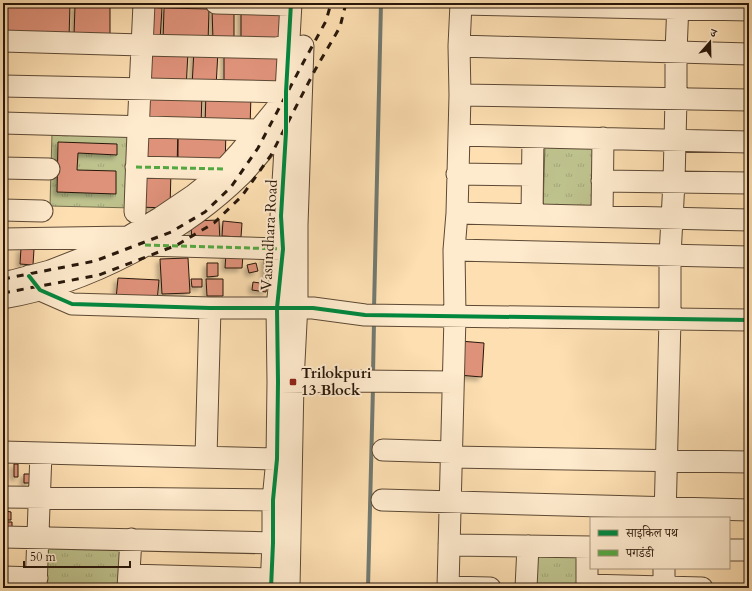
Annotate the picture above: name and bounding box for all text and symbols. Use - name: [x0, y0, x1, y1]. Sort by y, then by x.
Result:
- north arrow: [690, 22, 730, 62]
- text: उ: [707, 25, 720, 42]
- street label: Vasundhara Road: [256, 179, 282, 291]
- place label: Trilokpuri 13 Block: [301, 363, 372, 400]
- marker: Trilokpuri 13 Block: [288, 377, 298, 387]
- legend: [590, 517, 730, 569]
- text: साइकिल पथ: [625, 525, 679, 541]
- scale bar: [24, 543, 130, 569]
- text: पगडंडी: [625, 545, 655, 561]
- text: 50 m: [30, 549, 57, 565]

